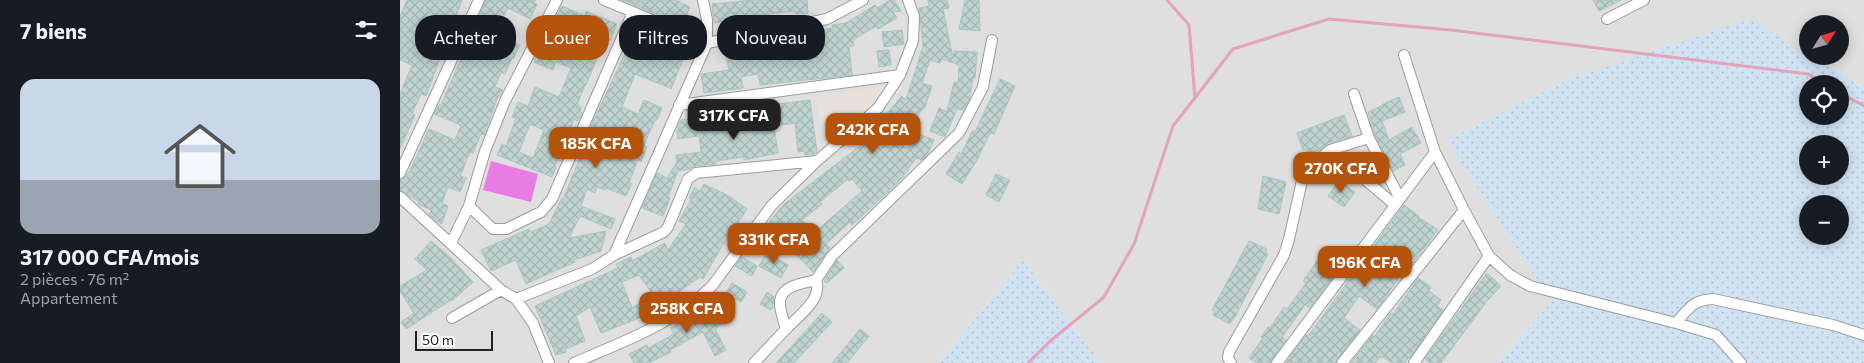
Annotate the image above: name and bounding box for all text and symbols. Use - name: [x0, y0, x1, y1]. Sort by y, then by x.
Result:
- chip: Acheter: [415, 15, 516, 60]
- chip: Louer: [526, 15, 609, 60]
- chip: Filtres: [619, 15, 707, 60]
- chip: Nouveau: [717, 15, 825, 60]
- north arrow: [1799, 15, 1849, 65]
- map controls: [1799, 15, 1849, 245]
- icon: filters: [352, 16, 380, 44]
- text: 7 biens: [20, 18, 87, 43]
- button: locate: [1799, 75, 1849, 125]
- pin: 317K CFA: [682, 98, 786, 141]
- text: 317K CFA: [699, 105, 769, 124]
- icon: home: [155, 111, 245, 201]
- pin: 242K CFA: [821, 112, 925, 155]
- text: 242K CFA: [837, 119, 909, 138]
- pin: 185K CFA: [544, 126, 648, 169]
- text: 185K CFA: [560, 133, 632, 152]
- button: +: [1799, 135, 1849, 185]
- pin: 270K CFA: [1289, 152, 1393, 194]
- text: 270K CFA: [1304, 158, 1378, 177]
- button: −: [1799, 195, 1849, 245]
- pin: 331K CFA: [722, 222, 826, 265]
- text: 331K CFA: [738, 229, 810, 248]
- text: 317 000 CFA/mois: [20, 244, 199, 269]
- pin: 196K CFA: [1313, 246, 1417, 288]
- text: 196K CFA: [1329, 252, 1401, 271]
- text: 2 pièces · 76 m²: [20, 269, 129, 288]
- text: Appartement: [20, 288, 118, 307]
- pin: 258K CFA: [635, 292, 739, 334]
- text: 258K CFA: [650, 298, 724, 317]
- scale bar: [415, 328, 492, 351]
- text: 50 m: [422, 331, 454, 348]

